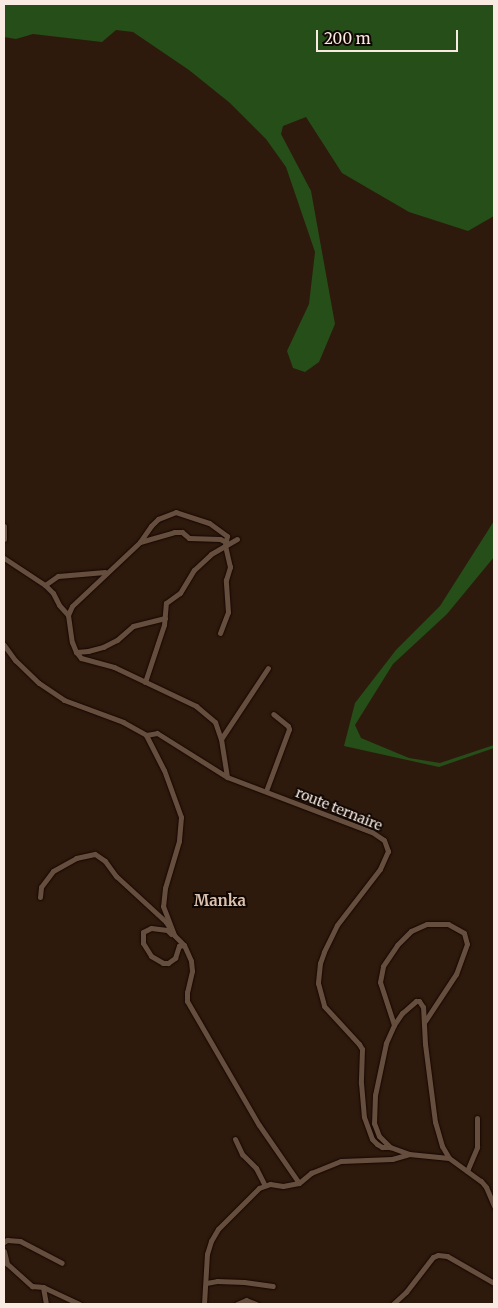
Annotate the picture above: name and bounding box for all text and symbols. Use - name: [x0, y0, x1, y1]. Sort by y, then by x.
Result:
- scale bar: [318, 20, 460, 52]
- text: 200 m: [324, 29, 371, 48]
- street label: route ternaire: [293, 784, 385, 834]
- district label: Manka: [194, 892, 246, 910]

